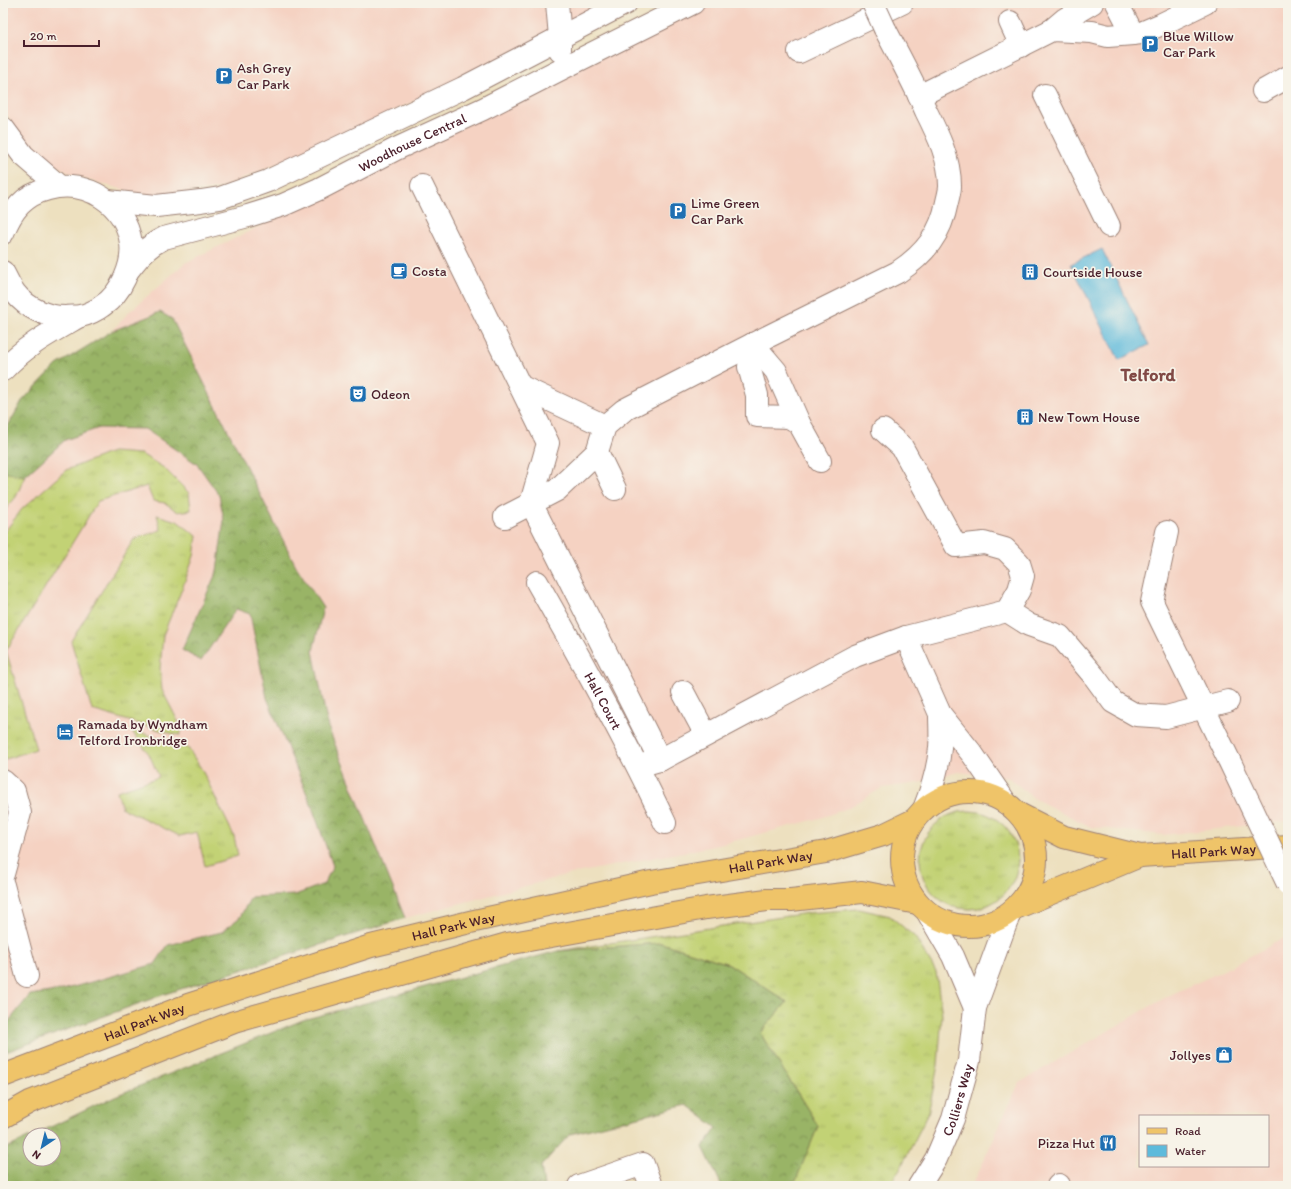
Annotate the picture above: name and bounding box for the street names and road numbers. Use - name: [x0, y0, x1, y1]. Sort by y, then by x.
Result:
- street label: Woodhouse Central: [356, 109, 469, 176]
- street label: Hall Court: [581, 669, 625, 733]
- street label: Hall Park Way: [1171, 840, 1257, 862]
- street label: Hall Park Way: [727, 846, 814, 877]
- street label: Hall Park Way: [410, 908, 497, 944]
- street label: Hall Park Way: [101, 999, 187, 1045]
- street label: Colliers Way: [938, 1061, 976, 1139]

